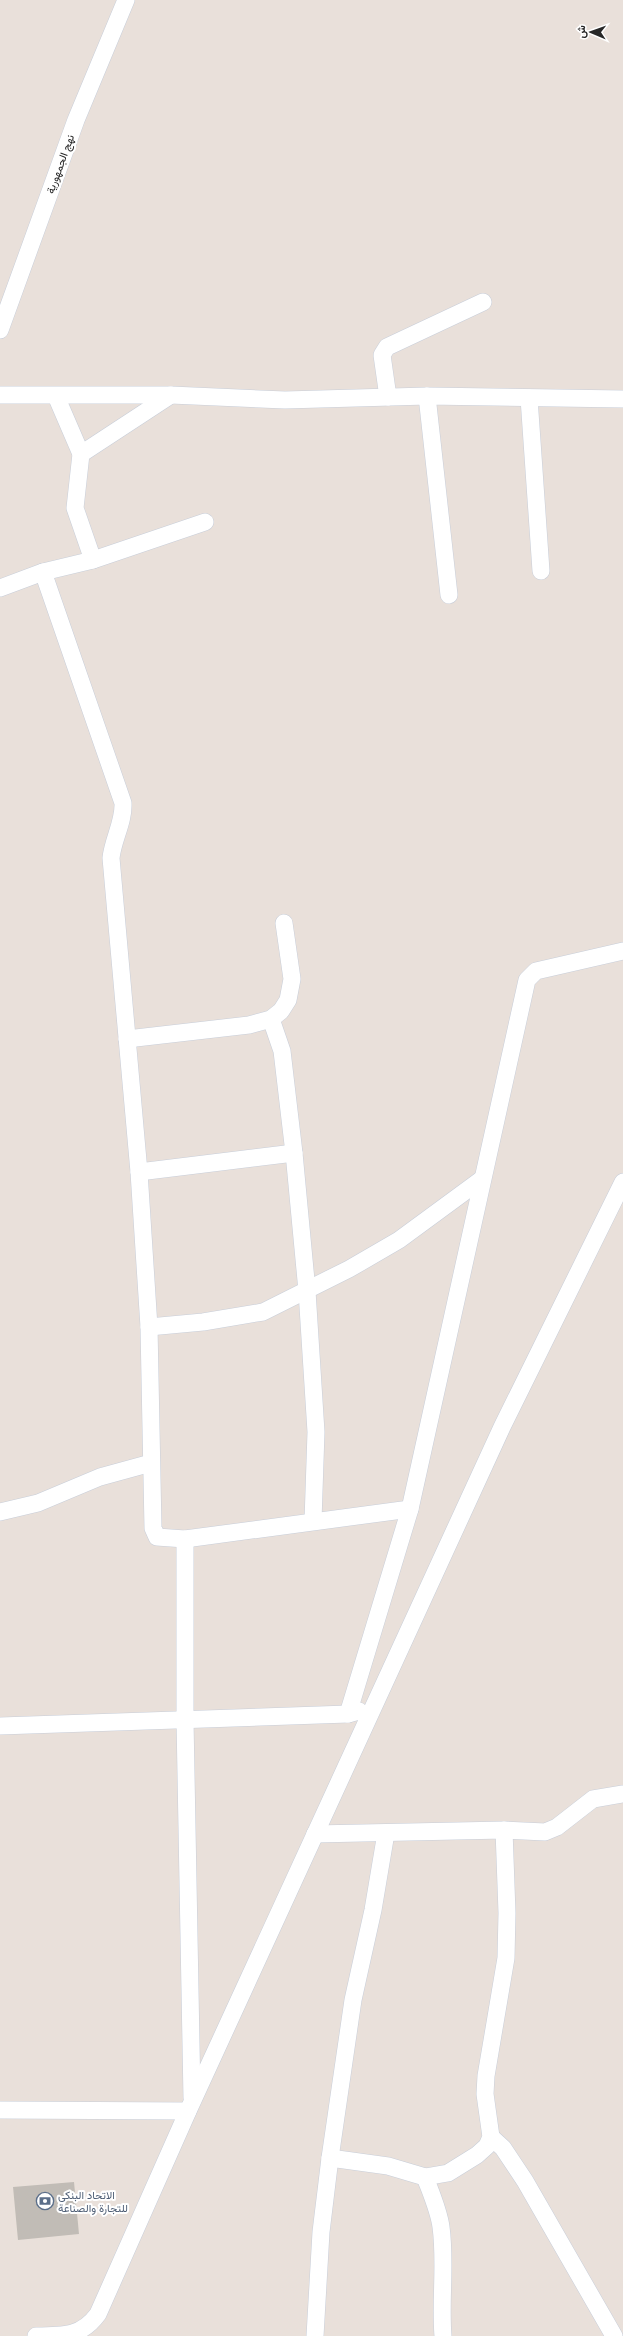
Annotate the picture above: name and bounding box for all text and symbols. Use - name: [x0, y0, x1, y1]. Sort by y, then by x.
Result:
- north arrow: [571, 12, 611, 52]
- text: ش: [573, 25, 589, 39]
- street label: نهج الجمهورية: [42, 132, 78, 196]
- place label: الاتحاد البنكي للتجارة والصناعة: [58, 2187, 128, 2216]
- bank icon: الاتحاد البنكي للتجارة والصناعة: [35, 2191, 55, 2211]

